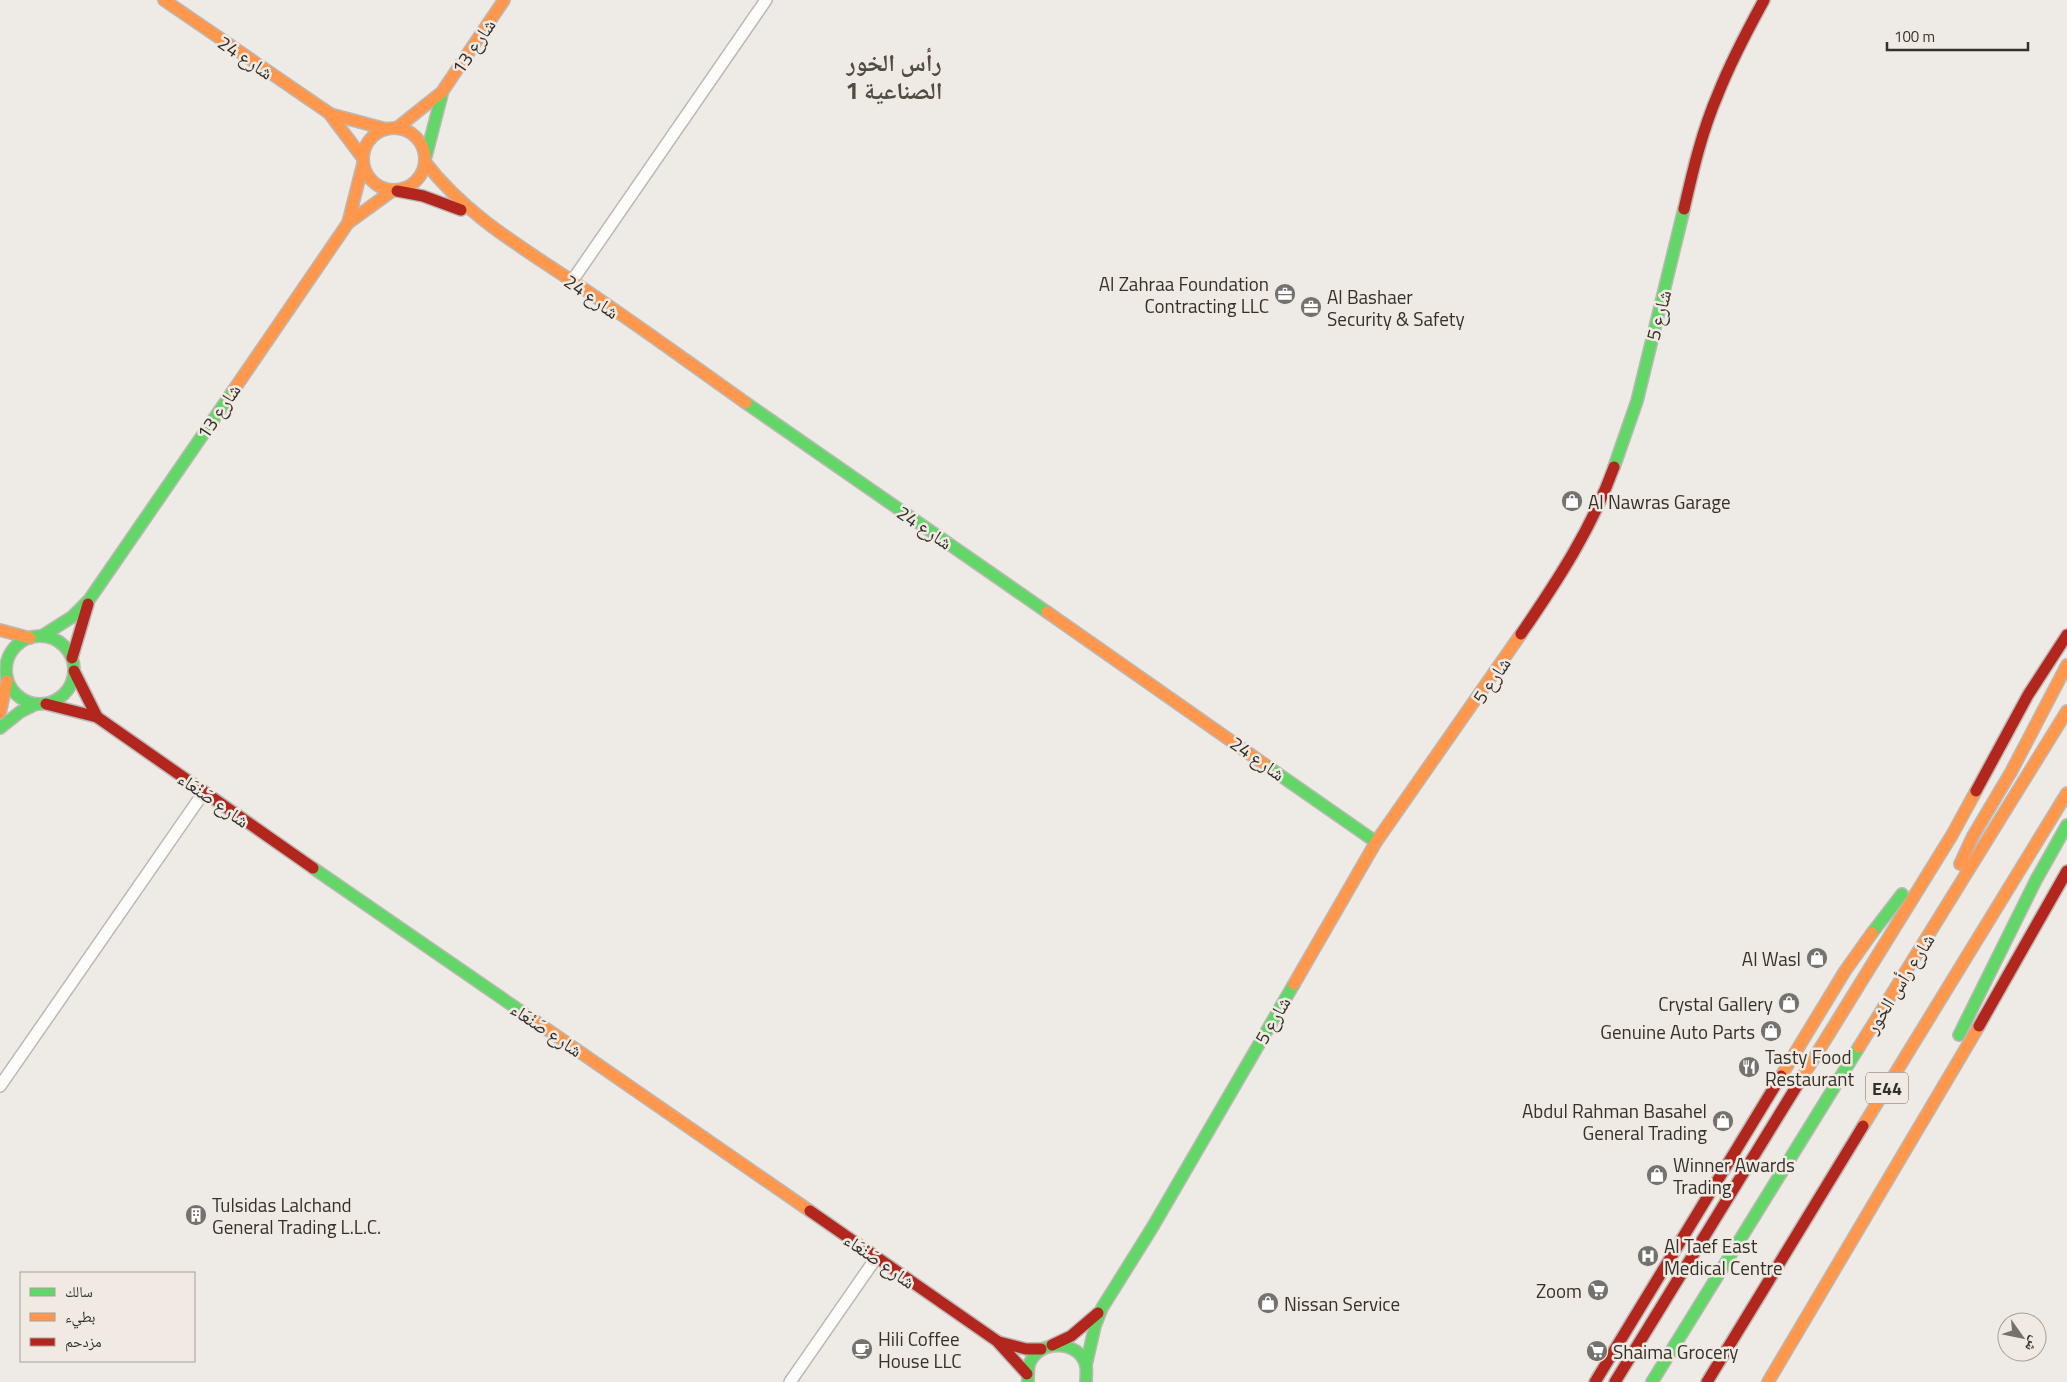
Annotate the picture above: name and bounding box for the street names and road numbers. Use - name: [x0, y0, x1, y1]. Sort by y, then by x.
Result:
- street label: شارع 13: [444, 12, 502, 80]
- street label: شارع 24: [212, 28, 280, 86]
- street label: شارع 24: [558, 266, 626, 326]
- street label: شارع 5: [1638, 287, 1678, 343]
- street label: شارع 13: [189, 377, 247, 445]
- street label: شارع 24: [891, 498, 959, 556]
- street label: شارع 5: [1465, 651, 1517, 709]
- street label: شارع 24: [1224, 728, 1292, 788]
- street label: شارع صَنْعَاء: [172, 764, 256, 834]
- street label: شارع رأس الخور: [1856, 927, 1941, 1039]
- street label: شارع 5: [1247, 991, 1297, 1049]
- street label: شارع صَنْعَاء: [505, 994, 589, 1064]
- road number: E44: [1866, 1072, 1908, 1104]
- street label: شارع صَنْعَاء: [838, 1225, 922, 1295]

